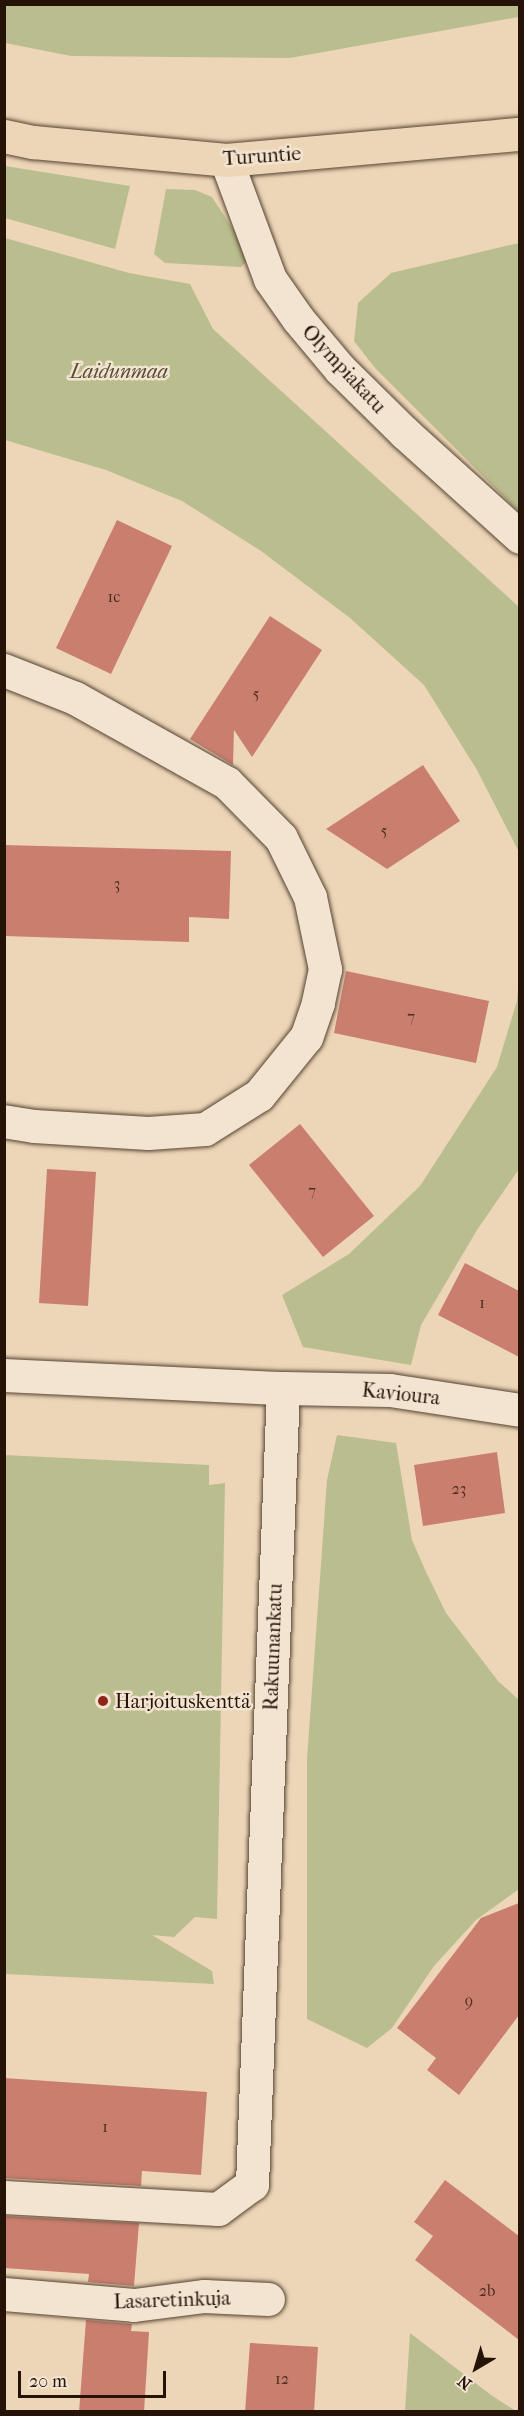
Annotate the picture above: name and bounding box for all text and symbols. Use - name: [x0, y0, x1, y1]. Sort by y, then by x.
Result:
- street label: Turuntie: [222, 141, 302, 171]
- street label: Olympiakatu: [297, 320, 391, 418]
- park label: Laidunmaa: [70, 359, 168, 383]
- house number: 1c: [108, 587, 120, 607]
- house number: 5: [253, 684, 259, 704]
- house number: 5: [381, 821, 387, 841]
- house number: 3: [114, 874, 120, 894]
- house number: 7: [407, 1007, 415, 1027]
- house number: 7: [308, 1181, 316, 1201]
- house number: 1: [479, 1293, 485, 1313]
- street label: Kavioura: [361, 1378, 441, 1410]
- house number: 23: [452, 1479, 466, 1499]
- street label: Rakuunankatu: [259, 1583, 287, 1711]
- place label: Harjoituskenttä: [115, 1689, 250, 1713]
- marker: Harjoituskenttä: [96, 1694, 110, 1708]
- house number: 9: [465, 1991, 473, 2011]
- house number: 1: [102, 2117, 108, 2137]
- house number: 2b: [479, 2281, 495, 2301]
- street label: Lasaretinkuja: [113, 2286, 231, 2314]
- north arrow: [446, 2338, 506, 2398]
- scale bar: [21, 2359, 170, 2397]
- house number: 12: [275, 2369, 289, 2389]
- text: 20 m: [29, 2371, 67, 2392]
- text: N: [454, 2371, 475, 2394]

